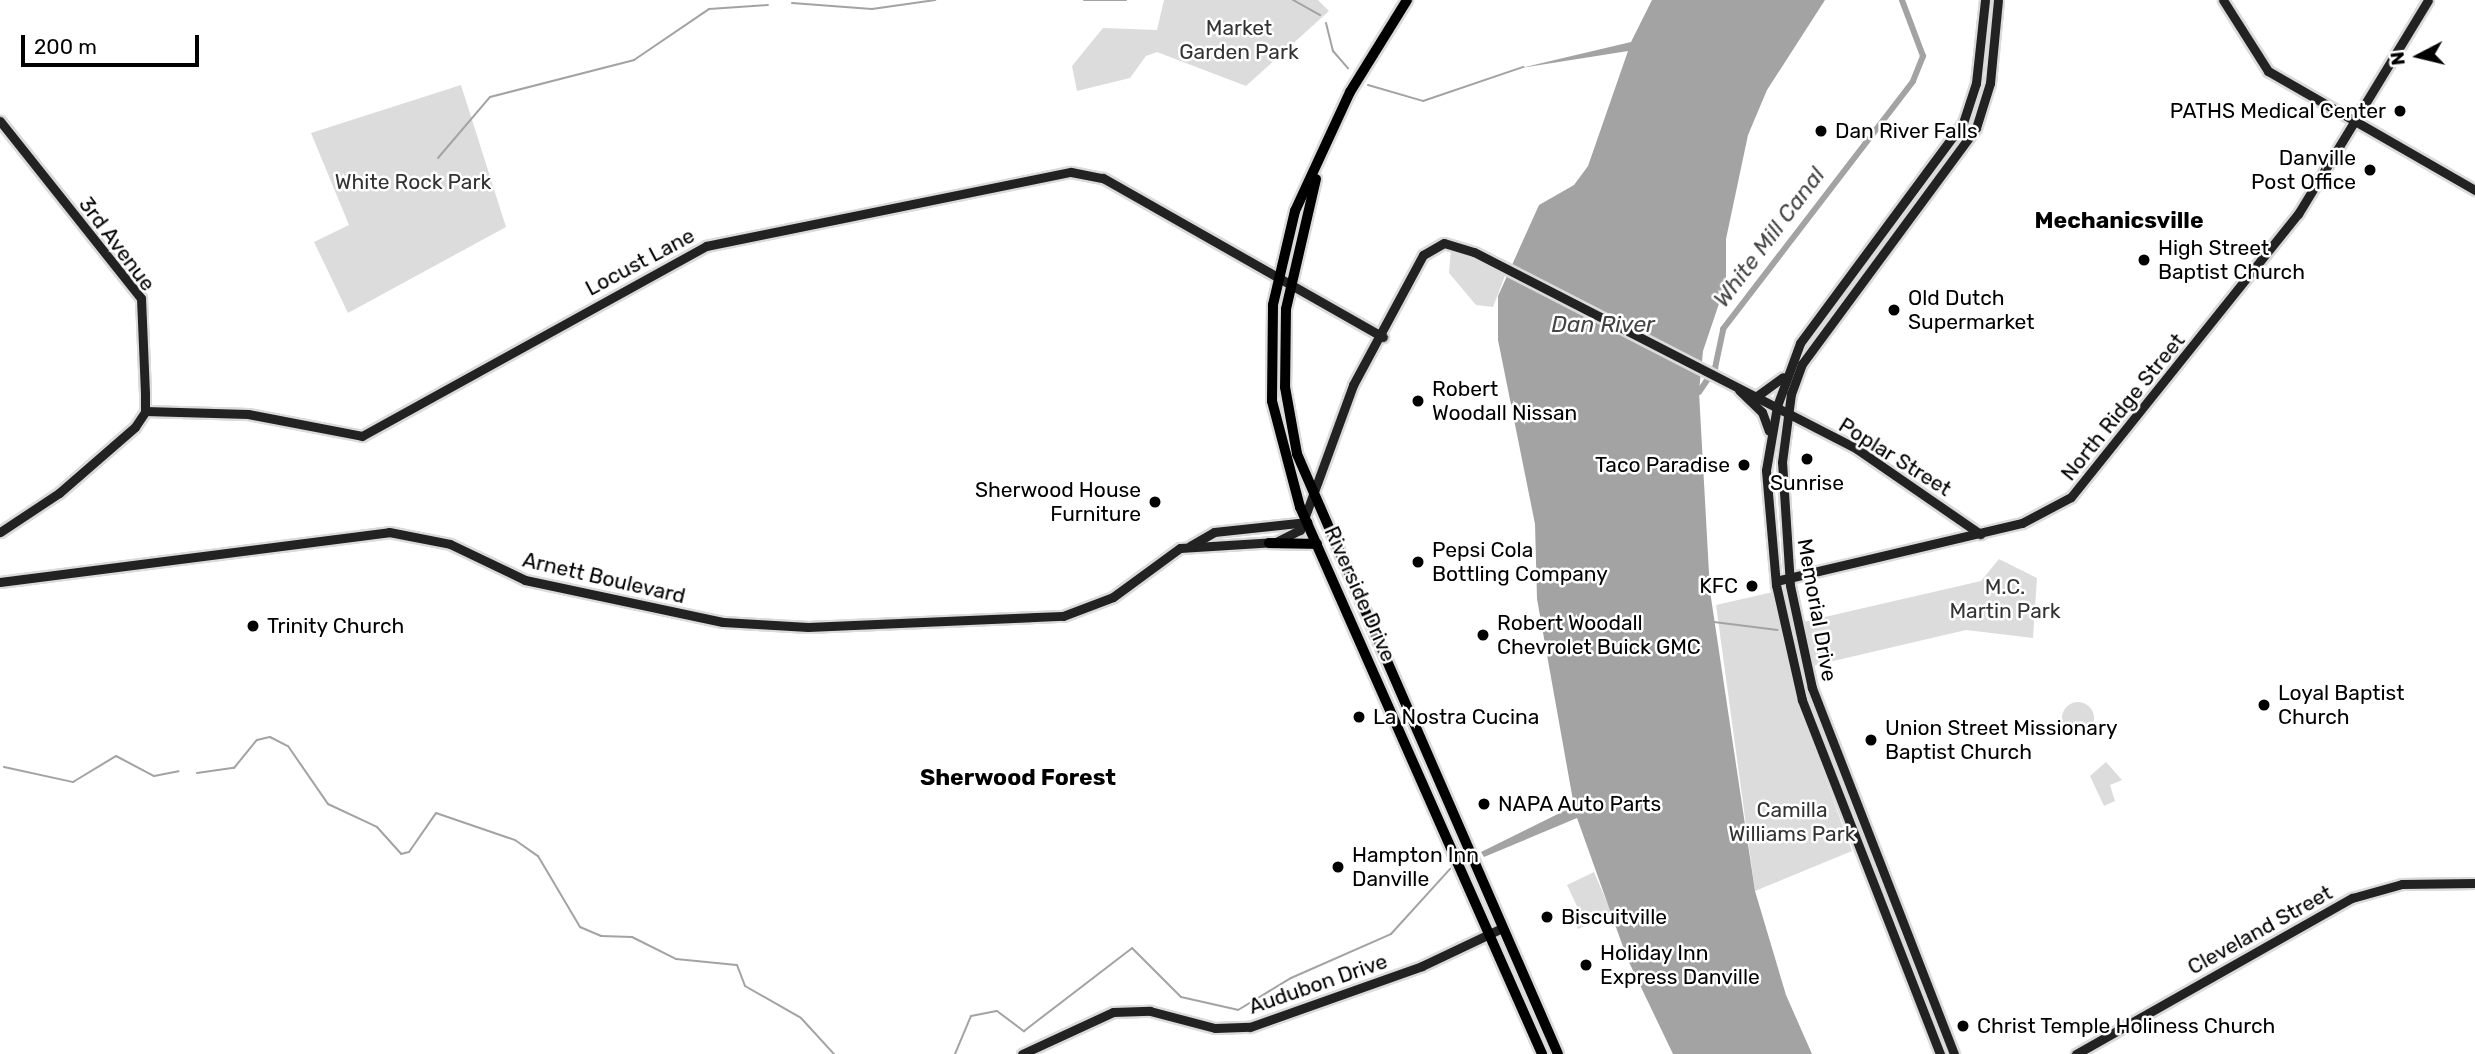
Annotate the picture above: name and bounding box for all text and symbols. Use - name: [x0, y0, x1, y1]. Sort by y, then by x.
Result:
- park label: Market Garden Park: [1179, 15, 1299, 65]
- scale bar: [24, 21, 203, 65]
- north arrow: [2384, 21, 2454, 91]
- text: 200 m: [34, 34, 97, 59]
- text: N: [2385, 50, 2410, 67]
- place label: PATHS Medical Center: [2170, 98, 2386, 124]
- marker: PATHS Medical Center: [2392, 103, 2408, 119]
- place label: Dan River Falls: [1835, 118, 1978, 144]
- marker: Dan River Falls: [1813, 123, 1829, 139]
- place label: Danville Post Office: [2251, 145, 2356, 195]
- water label: White Mill Canal: [1707, 162, 1831, 312]
- marker: Danville Post Office: [2362, 162, 2378, 178]
- park label: White Rock Park: [335, 169, 491, 195]
- street label: 3rd Avenue: [73, 192, 161, 296]
- district label: Mechanicsville: [2034, 206, 2204, 234]
- street label: Locust Lane: [581, 223, 699, 301]
- place label: High Street Baptist Church: [2158, 235, 2305, 285]
- marker: High Street Baptist Church: [2136, 252, 2152, 268]
- place label: Old Dutch Supermarket: [1908, 285, 2034, 335]
- marker: Old Dutch Supermarket: [1886, 302, 1902, 318]
- water label: Dan River: [1551, 310, 1655, 338]
- street label: North Ridge Street: [2056, 328, 2190, 486]
- place label: Robert Woodall Nissan: [1432, 376, 1577, 426]
- marker: Robert Woodall Nissan: [1410, 393, 1426, 409]
- street label: Poplar Street: [1834, 412, 1956, 502]
- marker: Sunrise: [1799, 451, 1815, 467]
- place label: Taco Paradise: [1595, 452, 1730, 478]
- marker: Taco Paradise: [1736, 457, 1752, 473]
- place label: Sunrise: [1770, 470, 1844, 496]
- place label: Sherwood House Furniture: [975, 477, 1141, 527]
- marker: Sherwood House Furniture: [1147, 494, 1163, 510]
- street label: Riverside Drive: [1319, 522, 1401, 666]
- place label: Pepsi Cola Bottling Company: [1432, 537, 1608, 587]
- street label: Memorial Drive: [1792, 537, 1842, 683]
- street label: Arnett Boulevard: [520, 547, 688, 609]
- marker: Pepsi Cola Bottling Company: [1410, 554, 1426, 570]
- place label: KFC: [1699, 573, 1738, 599]
- park label: M.C. Martin Park: [1949, 574, 2061, 624]
- marker: KFC: [1744, 578, 1760, 594]
- place label: Robert Woodall Chevrolet Buick GMC: [1497, 610, 1701, 660]
- place label: Trinity Church: [267, 613, 405, 639]
- marker: Trinity Church: [245, 618, 261, 634]
- marker: Robert Woodall Chevrolet Buick GMC: [1475, 627, 1491, 643]
- place label: Loyal Baptist Church: [2278, 680, 2404, 730]
- marker: Loyal Baptist Church: [2256, 697, 2272, 713]
- place label: La Nostra Cucina: [1373, 704, 1539, 730]
- marker: La Nostra Cucina: [1351, 709, 1367, 725]
- place label: Union Street Missionary Baptist Church: [1885, 715, 2118, 765]
- marker: Union Street Missionary Baptist Church: [1863, 732, 1879, 748]
- district label: Sherwood Forest: [920, 763, 1116, 791]
- place label: NAPA Auto Parts: [1498, 791, 1662, 817]
- marker: NAPA Auto Parts: [1476, 796, 1492, 812]
- park label: Camilla Williams Park: [1729, 797, 1855, 847]
- place label: Hampton Inn Danville: [1352, 842, 1479, 892]
- marker: Hampton Inn Danville: [1330, 859, 1346, 875]
- street label: Cleveland Street: [2183, 880, 2337, 980]
- place label: Biscuitville: [1561, 904, 1667, 930]
- marker: Biscuitville: [1539, 909, 1555, 925]
- place label: Holiday Inn Express Danville: [1600, 940, 1760, 990]
- street label: Audubon Drive: [1246, 949, 1390, 1019]
- marker: Holiday Inn Express Danville: [1578, 957, 1594, 973]
- place label: Christ Temple Holiness Church: [1977, 1013, 2276, 1039]
- marker: Christ Temple Holiness Church: [1955, 1018, 1971, 1034]

